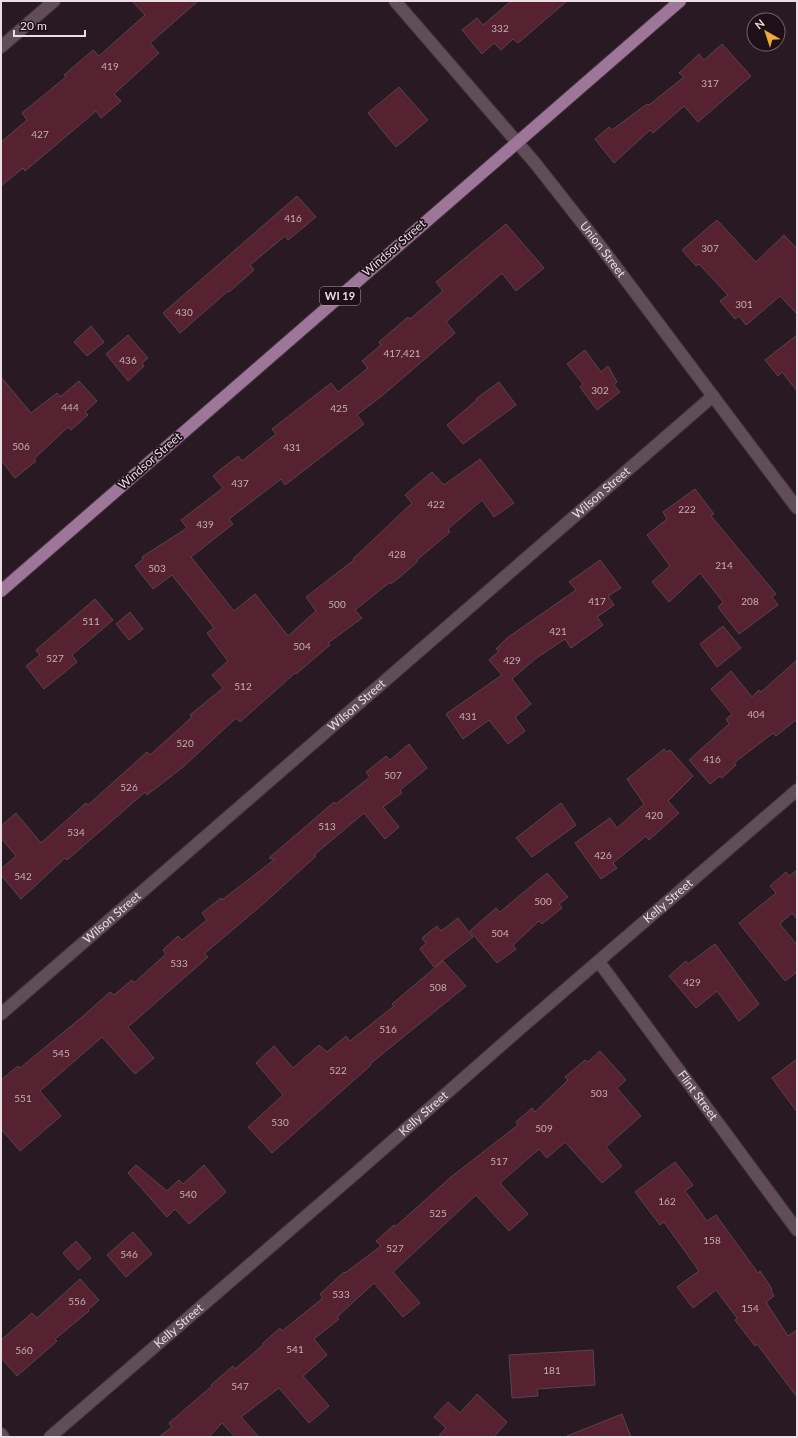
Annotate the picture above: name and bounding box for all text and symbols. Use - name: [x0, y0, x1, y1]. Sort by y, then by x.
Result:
- scale bar: [14, 12, 85, 38]
- north arrow: [746, 12, 786, 52]
- text: N: [752, 16, 767, 32]
- text: 20 m: [20, 18, 47, 33]
- house number: 332: [491, 22, 509, 34]
- house number: 419: [101, 60, 119, 72]
- house number: 317: [701, 77, 719, 89]
- house number: 427: [31, 128, 49, 140]
- house number: 416: [284, 212, 302, 224]
- street label: Windsor Street: [359, 215, 429, 279]
- street label: Union Street: [577, 218, 630, 281]
- house number: 307: [701, 242, 719, 254]
- road number: WI 19: [320, 287, 360, 305]
- house number: 301: [735, 298, 753, 310]
- house number: 430: [175, 306, 193, 318]
- house number: 417,421: [383, 347, 421, 359]
- house number: 436: [119, 354, 137, 366]
- house number: 302: [591, 384, 609, 396]
- house number: 444: [61, 401, 79, 413]
- house number: 425: [330, 402, 348, 414]
- street label: Windsor Street: [115, 428, 185, 492]
- house number: 506: [12, 440, 30, 452]
- house number: 431: [283, 441, 301, 453]
- street label: Wilson Street: [569, 463, 634, 522]
- house number: 437: [231, 477, 249, 489]
- house number: 422: [427, 498, 445, 510]
- house number: 222: [678, 503, 696, 515]
- house number: 439: [196, 518, 214, 530]
- house number: 428: [388, 548, 406, 560]
- house number: 214: [715, 559, 733, 571]
- house number: 503: [148, 562, 166, 574]
- house number: 417: [588, 595, 606, 607]
- house number: 208: [741, 595, 759, 607]
- house number: 500: [328, 598, 346, 610]
- house number: 511: [82, 615, 100, 627]
- house number: 421: [549, 625, 567, 637]
- house number: 504: [293, 640, 311, 652]
- house number: 527: [46, 652, 64, 664]
- house number: 429: [503, 654, 521, 666]
- street label: Wilson Street: [324, 675, 389, 734]
- house number: 512: [234, 680, 252, 692]
- house number: 404: [747, 708, 765, 720]
- house number: 431: [459, 710, 477, 722]
- house number: 520: [176, 737, 194, 749]
- house number: 416: [703, 753, 721, 765]
- house number: 507: [384, 769, 402, 781]
- house number: 526: [120, 781, 138, 793]
- house number: 420: [645, 809, 663, 821]
- house number: 513: [318, 820, 336, 832]
- house number: 534: [67, 826, 85, 838]
- house number: 426: [594, 849, 612, 861]
- house number: 542: [14, 870, 32, 882]
- street label: Kelly Street: [640, 875, 696, 926]
- street label: Wilson Street: [80, 888, 144, 946]
- house number: 500: [534, 895, 552, 907]
- house number: 504: [491, 927, 509, 939]
- house number: 533: [170, 957, 188, 969]
- house number: 429: [683, 976, 701, 988]
- house number: 508: [429, 981, 447, 993]
- house number: 516: [379, 1023, 397, 1035]
- house number: 545: [52, 1047, 70, 1059]
- house number: 522: [329, 1064, 347, 1076]
- street label: Flint Street: [675, 1067, 722, 1124]
- street label: Kelly Street: [396, 1087, 451, 1139]
- house number: 503: [590, 1087, 608, 1099]
- house number: 551: [14, 1092, 32, 1104]
- house number: 530: [271, 1116, 289, 1128]
- house number: 509: [535, 1122, 553, 1134]
- house number: 517: [490, 1155, 508, 1167]
- house number: 540: [179, 1188, 197, 1200]
- house number: 162: [658, 1195, 676, 1207]
- house number: 525: [429, 1207, 447, 1219]
- house number: 158: [703, 1234, 721, 1246]
- house number: 527: [386, 1242, 404, 1254]
- house number: 546: [120, 1248, 138, 1260]
- house number: 533: [332, 1288, 350, 1300]
- house number: 556: [68, 1295, 86, 1307]
- street label: Kelly Street: [151, 1300, 207, 1351]
- house number: 154: [741, 1302, 759, 1314]
- house number: 541: [286, 1343, 304, 1355]
- house number: 560: [15, 1344, 33, 1356]
- house number: 181: [543, 1364, 561, 1376]
- house number: 547: [231, 1380, 249, 1392]

